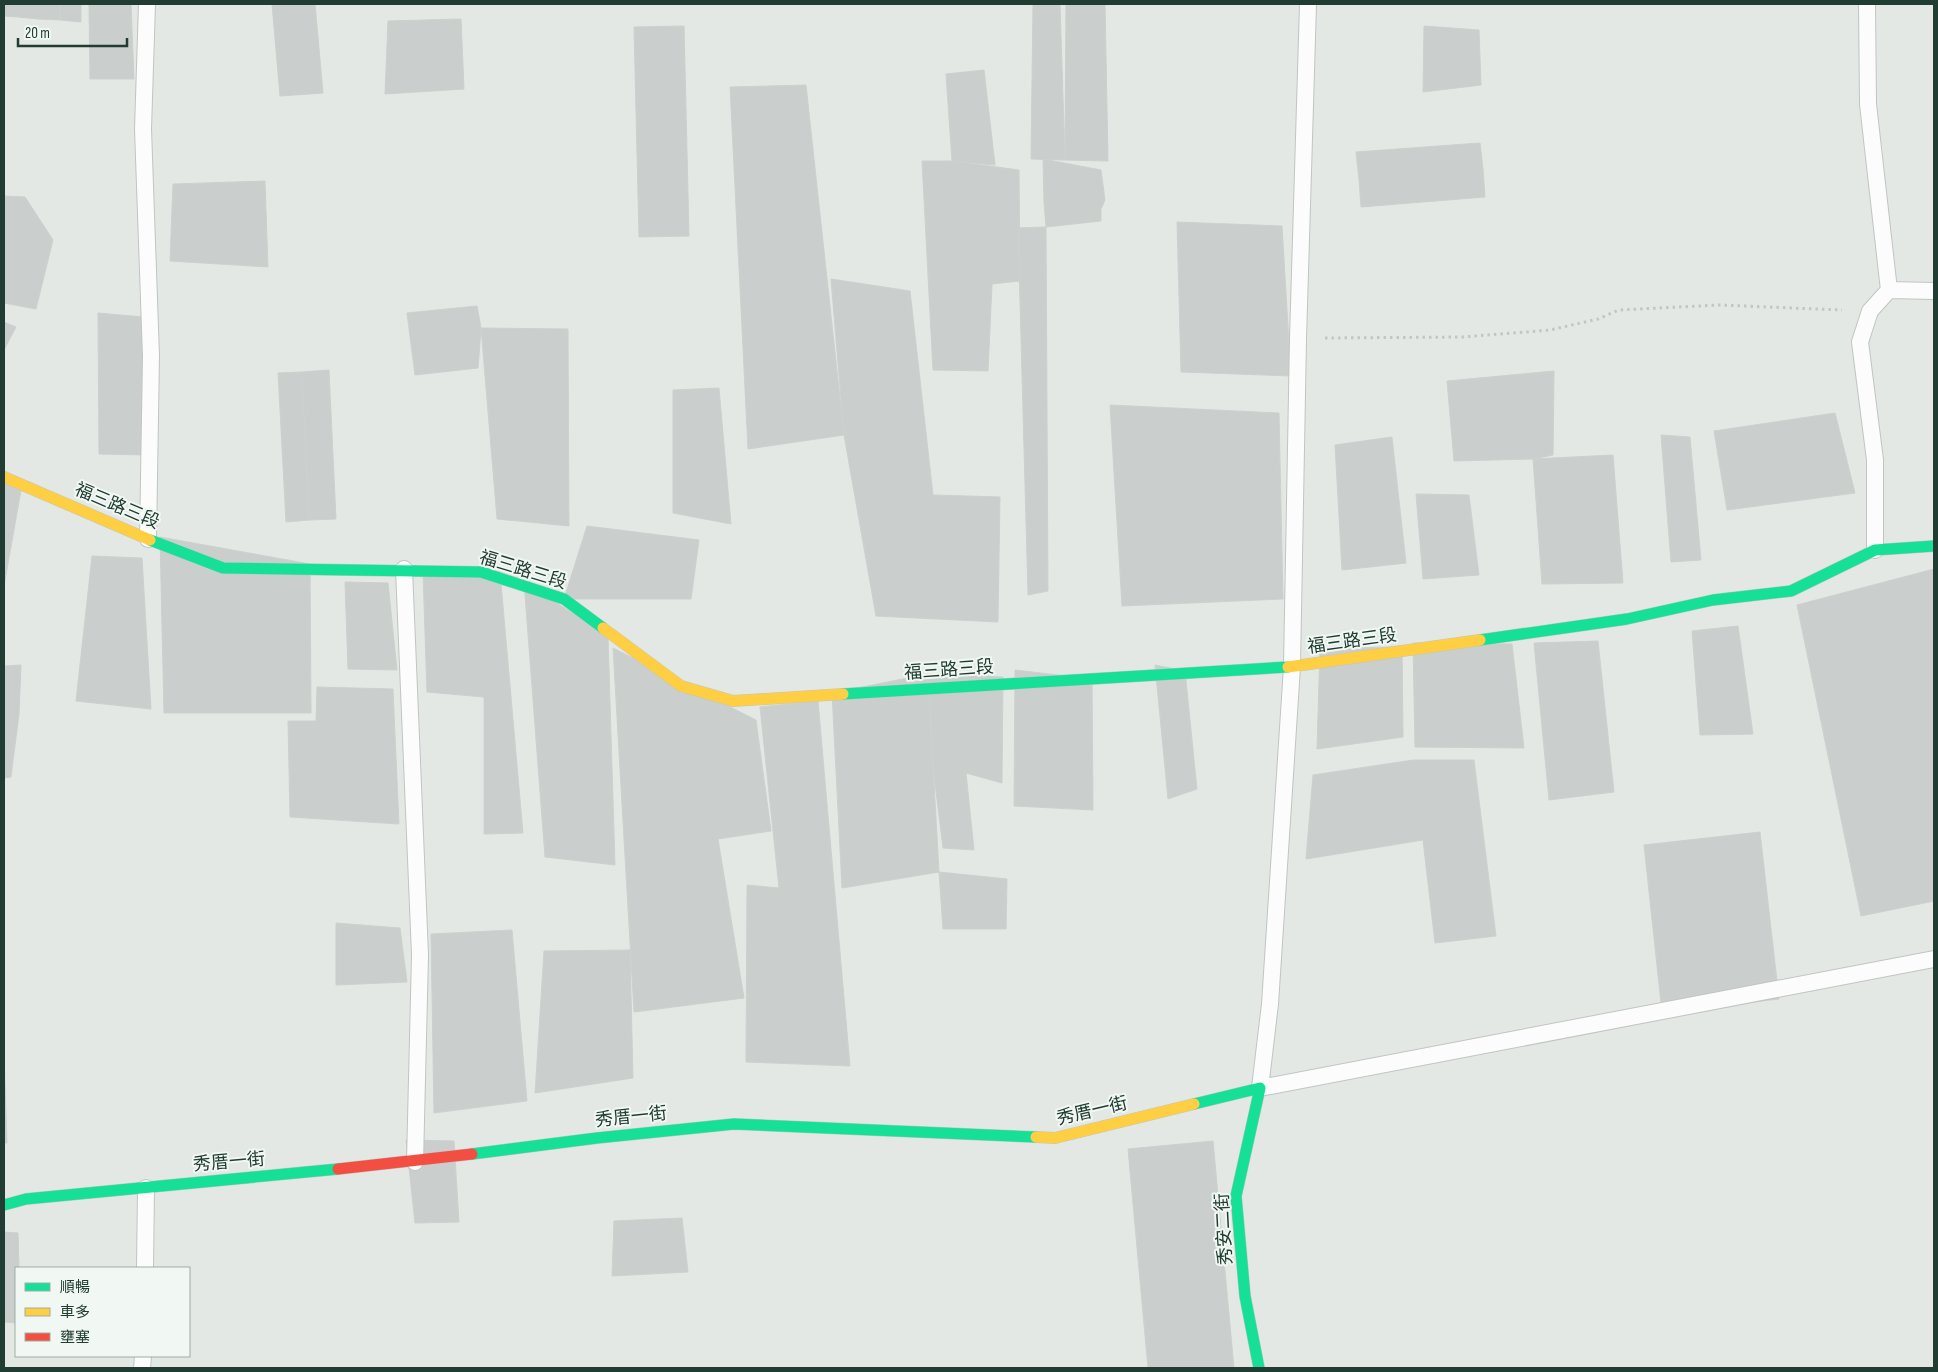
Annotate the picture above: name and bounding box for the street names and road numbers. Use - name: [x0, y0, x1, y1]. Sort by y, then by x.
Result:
- street label: 福三路三段: [71, 479, 163, 533]
- street label: 福三路三段: [477, 547, 569, 593]
- street label: 福三路三段: [1306, 624, 1398, 658]
- street label: 福三路三段: [903, 656, 995, 684]
- street label: 秀厝一街: [1055, 1093, 1129, 1129]
- street label: 秀厝一街: [594, 1103, 668, 1131]
- street label: 秀厝一街: [192, 1148, 266, 1176]
- street label: 秀安二街: [1212, 1192, 1236, 1266]

